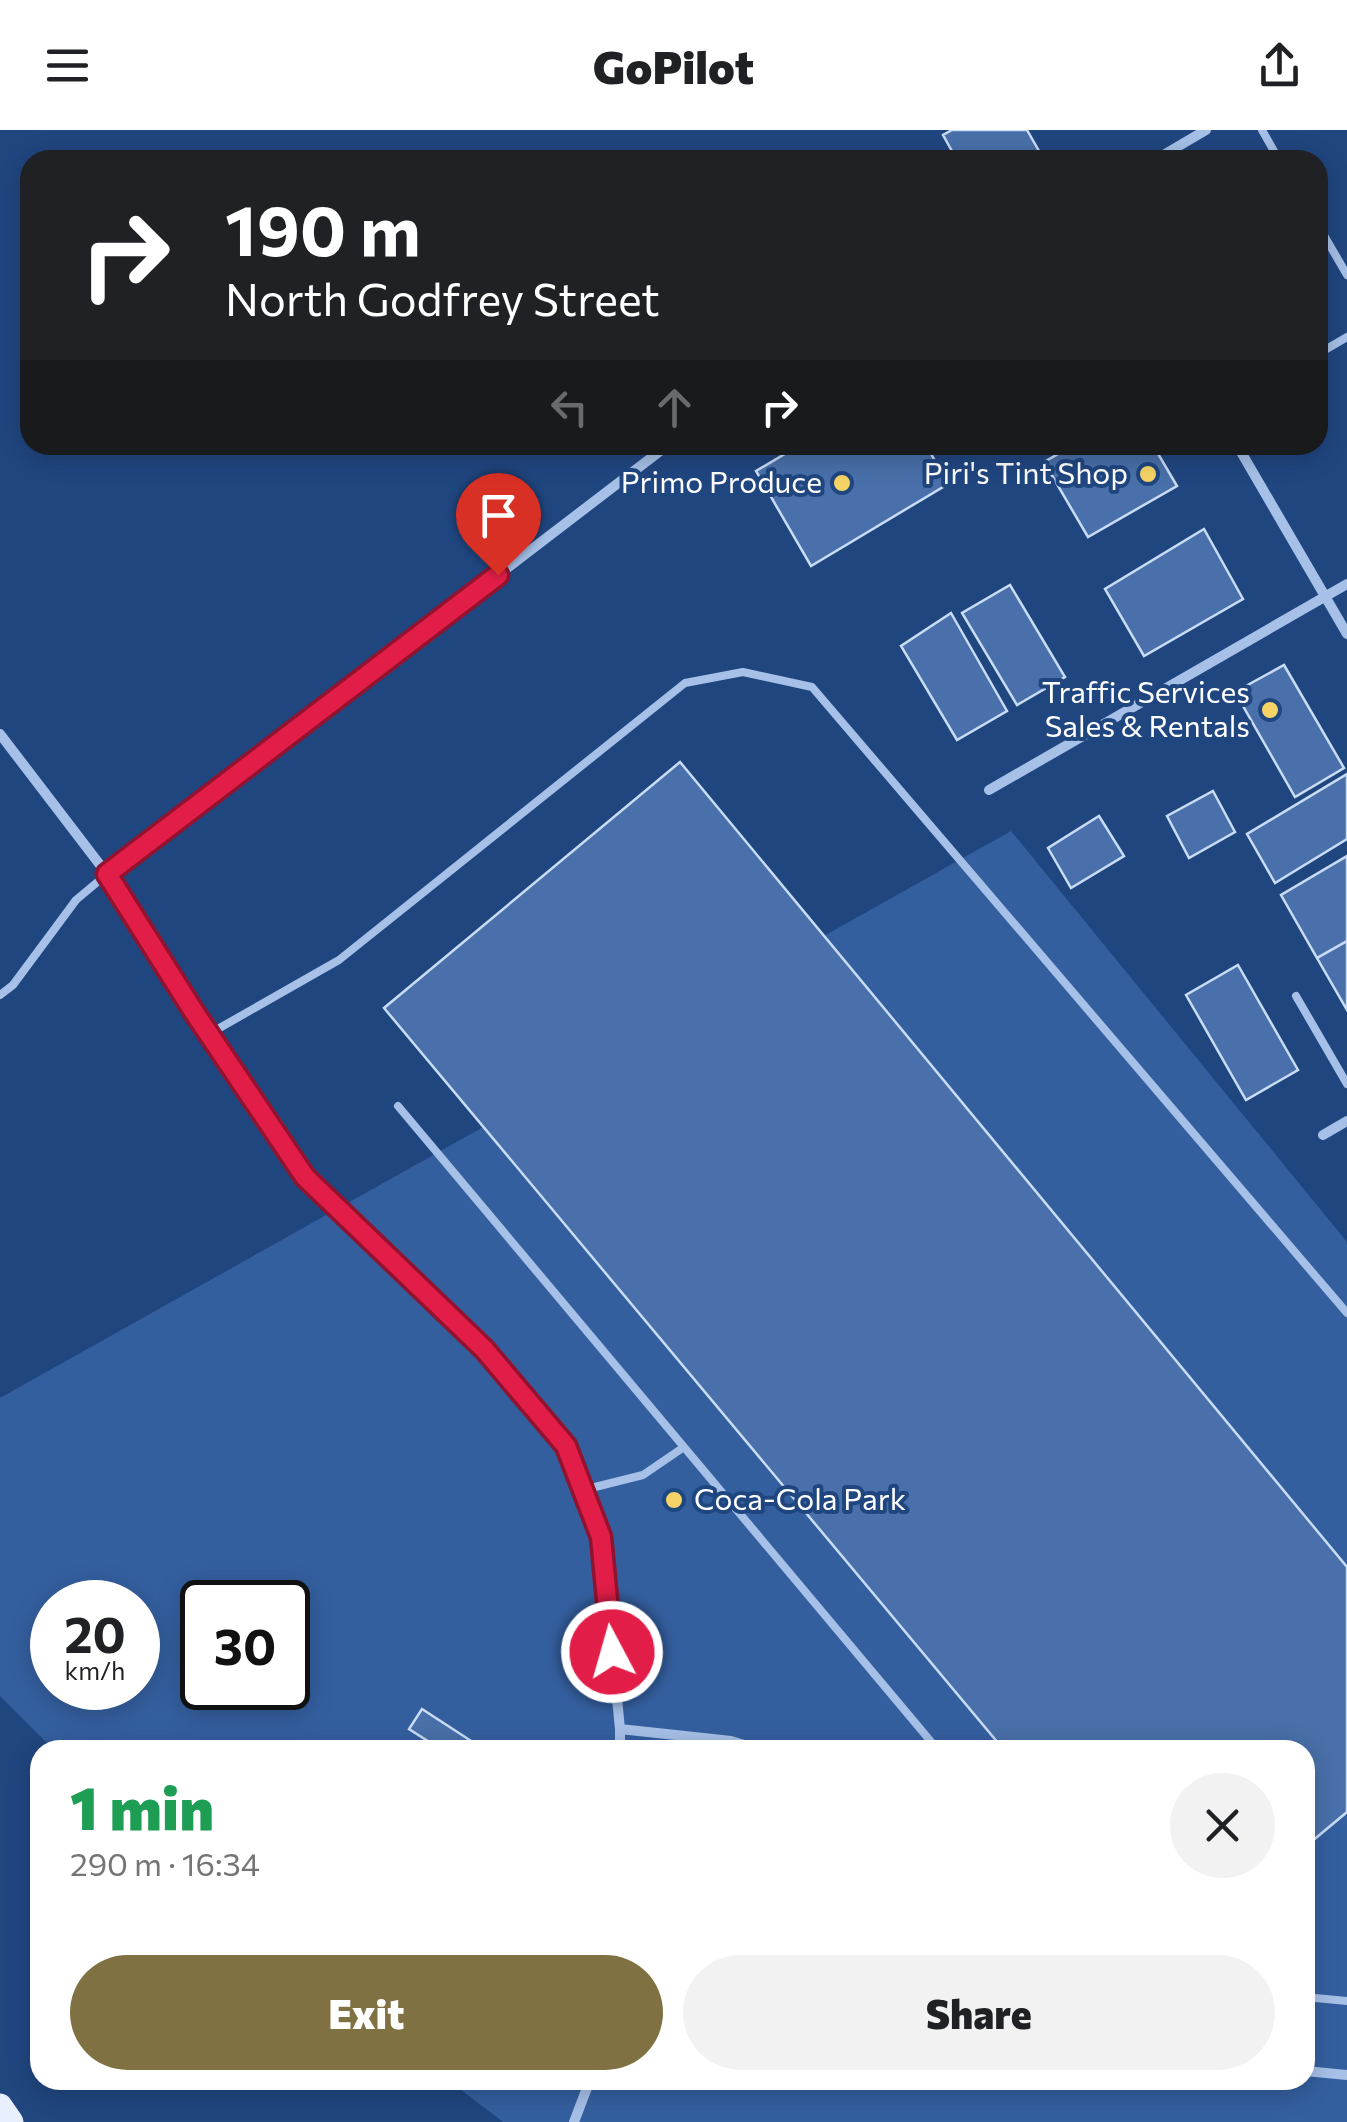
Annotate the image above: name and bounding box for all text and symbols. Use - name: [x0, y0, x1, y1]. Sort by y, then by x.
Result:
- icon: menu: [40, 38, 95, 93]
- text: GoPilot: [593, 38, 754, 93]
- icon: share: [1252, 38, 1307, 93]
- text: 190 m: [225, 185, 421, 270]
- icon: right: [60, 190, 190, 320]
- text: North Godfrey Street: [225, 270, 660, 325]
- icon: left: [542, 380, 597, 435]
- icon: ahead: [647, 380, 702, 435]
- icon: right: [752, 380, 807, 435]
- place label: Piri's Tint Shop: [924, 453, 1128, 490]
- place label: Primo Produce: [621, 462, 822, 499]
- marker: Piri's Tint Shop: [1137, 463, 1159, 485]
- marker: Primo Produce: [831, 472, 853, 494]
- pin: [456, 473, 541, 576]
- icon: arrive: [471, 488, 526, 543]
- place label: Traffic Services Sales & Rentals: [1042, 672, 1250, 743]
- marker: Traffic Services Sales & Rentals: [1259, 699, 1281, 721]
- place label: Coca-Cola Park: [694, 1479, 906, 1516]
- marker: Coca-Cola Park: [663, 1489, 685, 1511]
- speed limit sign: 30: [180, 1580, 310, 1710]
- position arrow: [560, 1600, 664, 1704]
- text: 20: [64, 1602, 126, 1663]
- text: km/h: [65, 1655, 125, 1685]
- text: 1 min: [70, 1769, 214, 1842]
- button: close: [1170, 1773, 1275, 1878]
- text: 290 m · 16:34: [70, 1843, 260, 1883]
- button: Exit: [70, 1955, 663, 2070]
- button: Share: [683, 1955, 1275, 2070]

